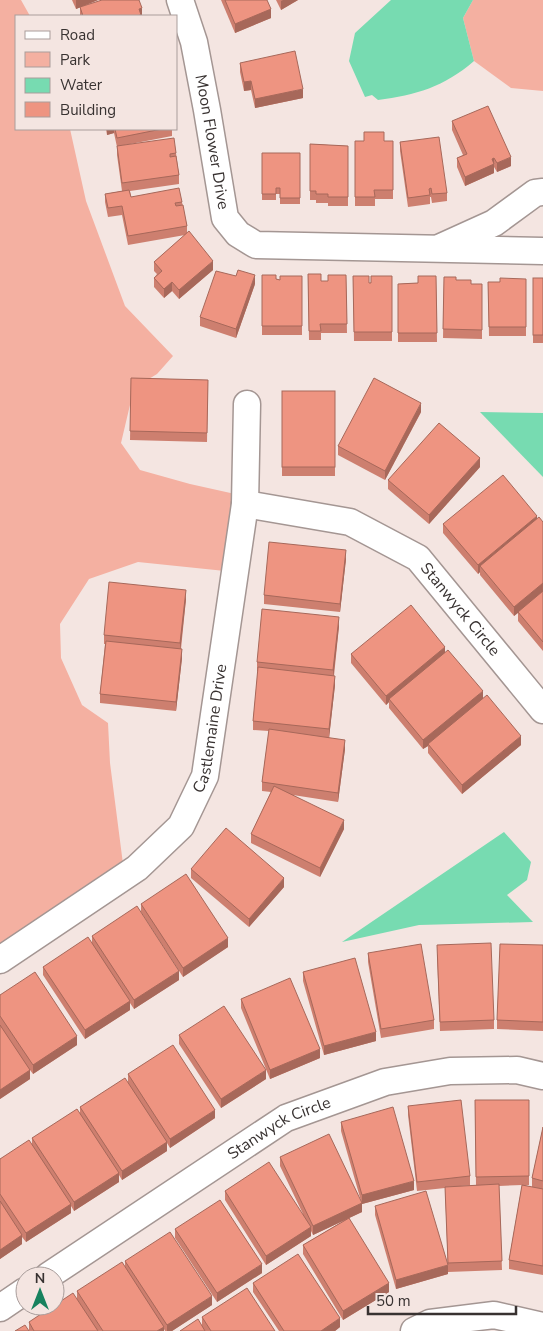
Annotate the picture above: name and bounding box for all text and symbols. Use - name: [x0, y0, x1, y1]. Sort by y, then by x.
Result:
- legend: [15, 15, 178, 130]
- text: Road: [60, 25, 95, 45]
- text: Park: [60, 50, 90, 70]
- street label: Moon Flower Drive: [189, 73, 234, 211]
- text: Water: [60, 75, 103, 95]
- text: Building: [60, 100, 116, 120]
- street label: Stanwyck Circle: [415, 558, 505, 661]
- street label: Castlemaine Drive: [187, 662, 232, 797]
- street label: Stanwyck Circle: [223, 1092, 334, 1165]
- north arrow: [15, 1266, 65, 1316]
- text: N: [35, 1269, 45, 1288]
- scale bar: [368, 1284, 516, 1316]
- text: 50 m: [376, 1291, 411, 1311]

